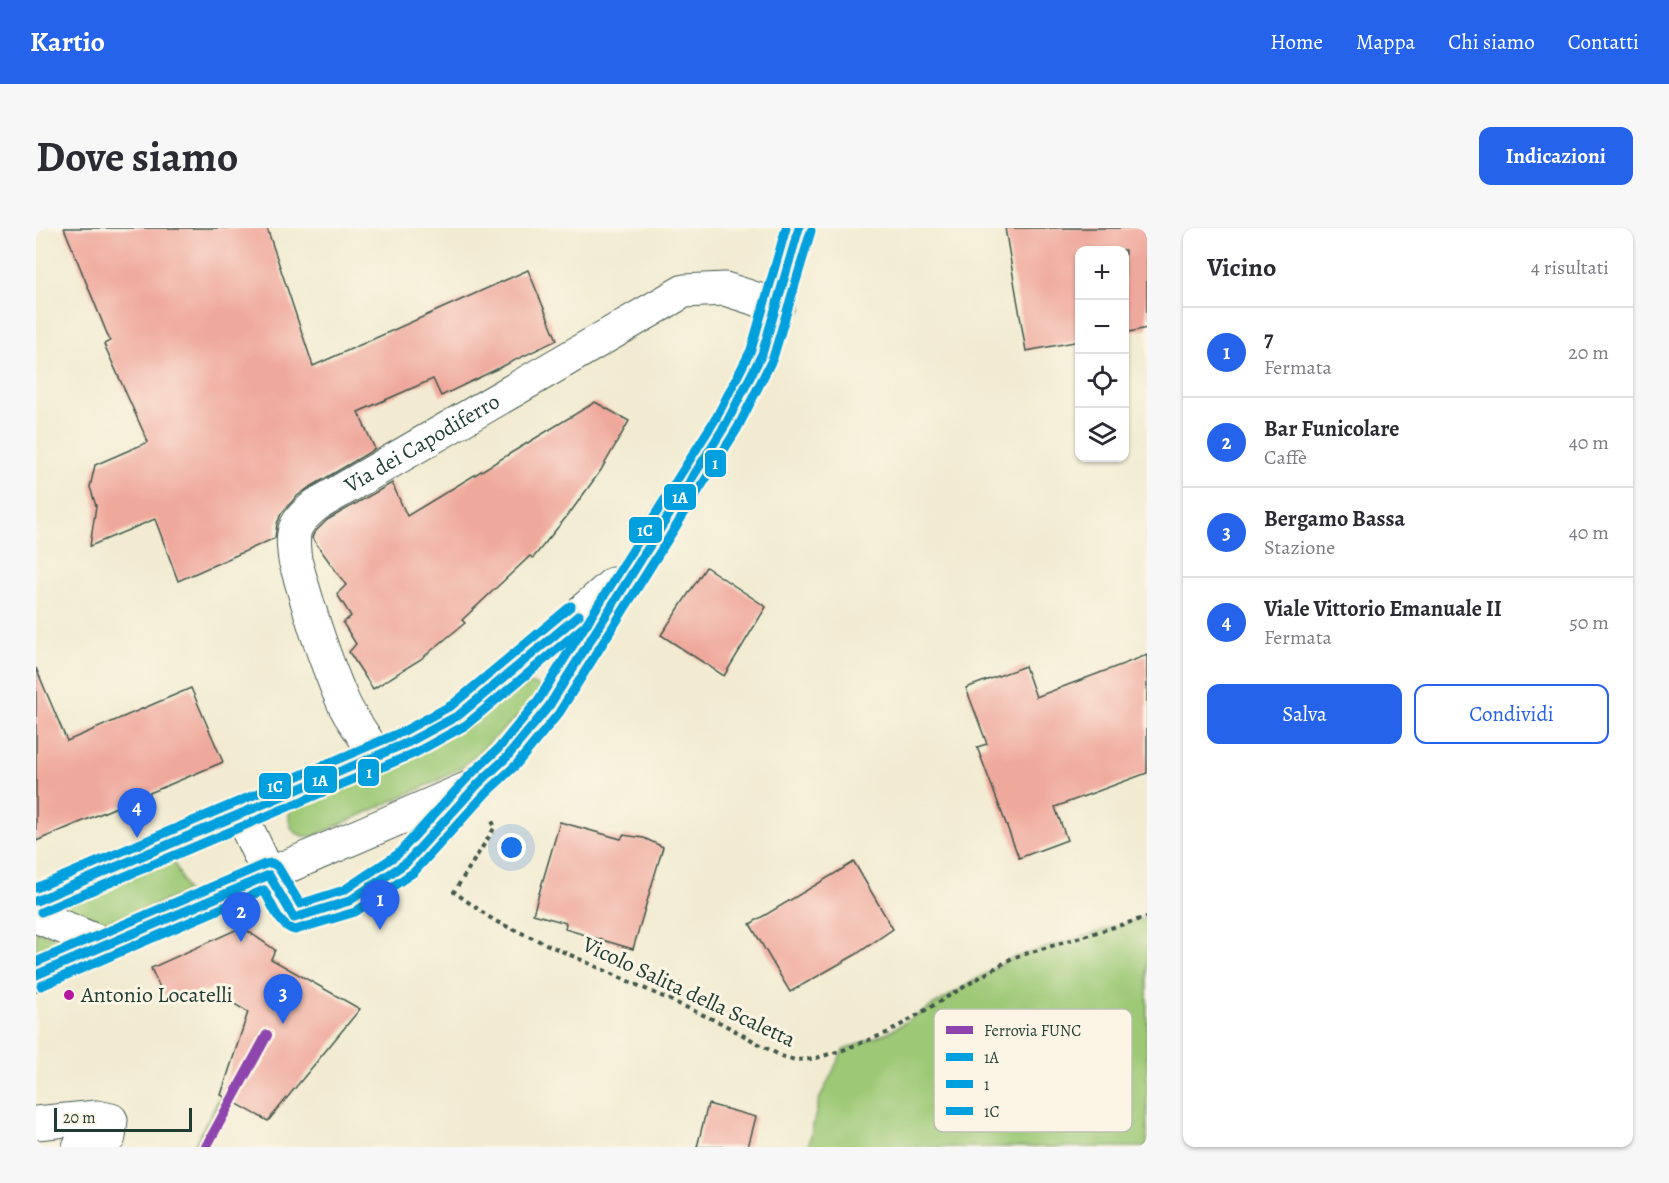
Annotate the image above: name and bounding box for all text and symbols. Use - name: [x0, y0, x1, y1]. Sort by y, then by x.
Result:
- text: Kartio: [30, 23, 105, 61]
- text: Home: [1270, 28, 1323, 56]
- text: Mappa: [1356, 28, 1415, 56]
- text: Chi siamo: [1448, 28, 1535, 56]
- text: Contatti: [1568, 28, 1639, 56]
- button: Indicazioni: [1479, 127, 1633, 185]
- text: Dove siamo: [36, 128, 238, 185]
- map controls: [1075, 246, 1129, 462]
- button: +: [1075, 246, 1129, 300]
- text: Vicino: [1207, 250, 1276, 285]
- text: 4 risultati: [1531, 254, 1609, 281]
- button: −: [1075, 300, 1129, 354]
- text: 7: [1264, 324, 1273, 354]
- text: 1: [1223, 339, 1230, 366]
- text: 20 m: [1568, 339, 1609, 366]
- button: locate: [1075, 354, 1129, 408]
- text: Fermata: [1264, 354, 1332, 381]
- street label: Via dei Capodiferro: [338, 386, 505, 501]
- button: layers: [1075, 408, 1129, 462]
- text: Bar Funicolare: [1264, 414, 1399, 444]
- text: 2: [1222, 429, 1231, 456]
- text: 40 m: [1569, 429, 1609, 456]
- text: Caffè: [1264, 444, 1307, 471]
- line badge: 1: [704, 449, 727, 478]
- text: 1: [712, 453, 718, 475]
- line badge: 1A: [663, 483, 697, 511]
- text: 1A: [672, 487, 689, 509]
- text: Bergamo Bassa: [1264, 504, 1405, 534]
- line badge: 1C: [628, 516, 663, 544]
- text: 3: [1222, 519, 1231, 546]
- text: 40 m: [1569, 519, 1609, 546]
- text: 1C: [637, 520, 653, 542]
- text: Stazione: [1264, 534, 1335, 561]
- text: Viale Vittorio Emanuale II: [1264, 594, 1502, 624]
- text: 4: [1222, 609, 1231, 636]
- text: 50 m: [1569, 609, 1609, 636]
- text: Fermata: [1264, 624, 1332, 651]
- button: Salva: [1207, 684, 1402, 744]
- button: Condividi: [1414, 684, 1609, 744]
- line badge: 1: [357, 758, 380, 787]
- text: 1: [366, 762, 372, 784]
- line badge: 1A: [303, 765, 338, 794]
- text: 1A: [312, 770, 329, 792]
- line badge: 1C: [258, 772, 292, 800]
- text: 1C: [267, 776, 283, 798]
- pin: 4: [118, 788, 156, 838]
- your location: [497, 833, 526, 862]
- pin: 1: [360, 880, 400, 930]
- pin: 2: [222, 892, 260, 942]
- street label: Vicolo Salita della Scaletta: [577, 929, 801, 1055]
- pin: 3: [264, 974, 302, 1024]
- place label: Antonio Locatelli: [80, 980, 233, 1010]
- marker: Antonio Locatelli: [62, 988, 76, 1002]
- legend: [934, 1009, 1132, 1132]
- text: Ferrovia FUNC: [984, 1020, 1081, 1042]
- text: 1A: [984, 1047, 999, 1069]
- text: 1: [984, 1074, 990, 1096]
- text: 1C: [984, 1101, 1000, 1123]
- scale bar: [54, 1105, 192, 1132]
- text: 20 m: [63, 1107, 96, 1129]

